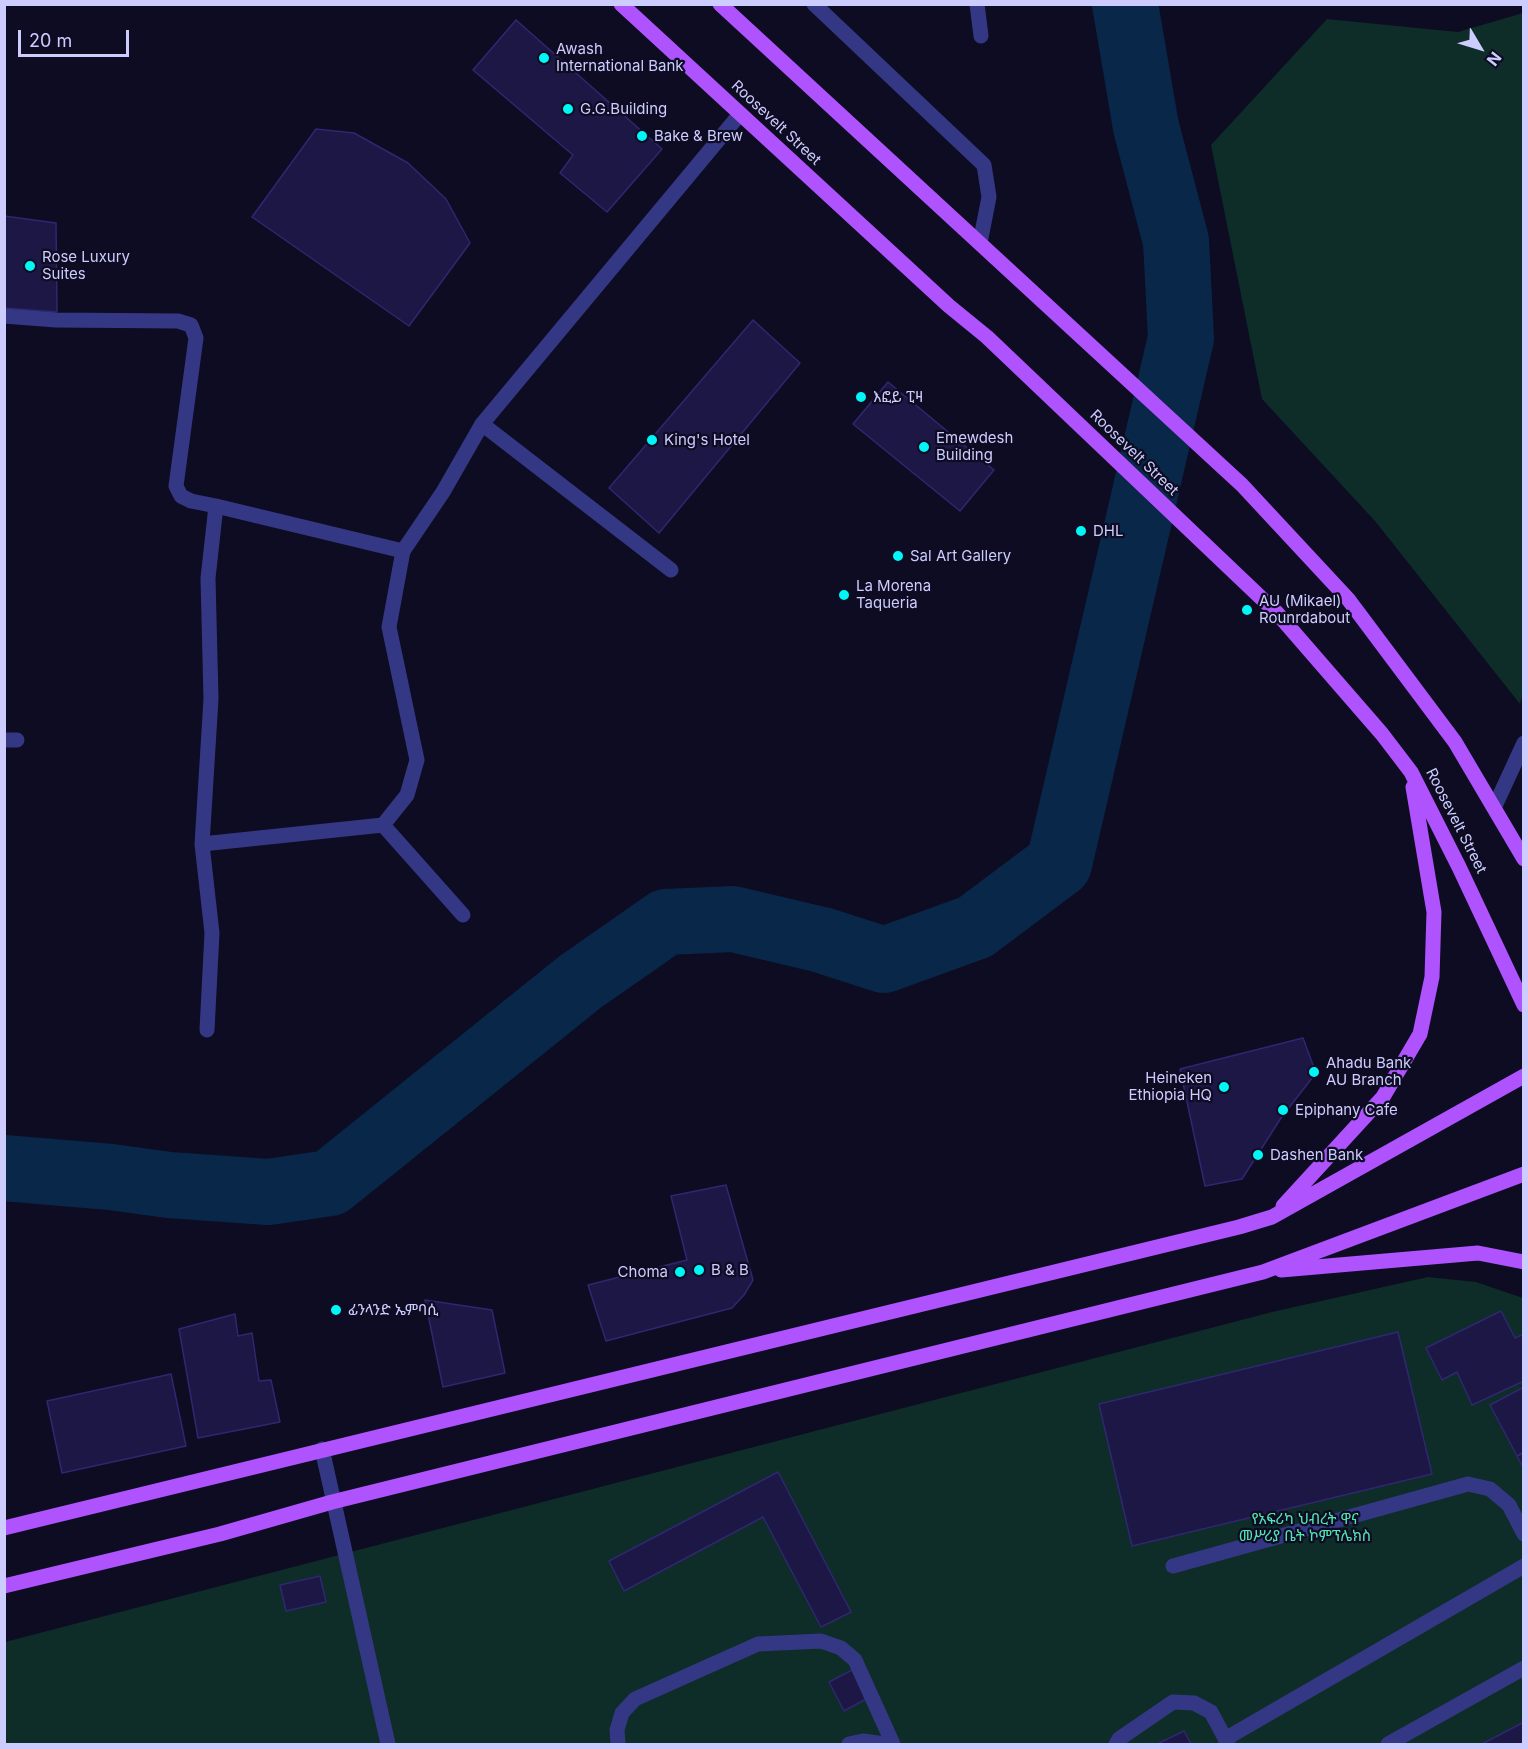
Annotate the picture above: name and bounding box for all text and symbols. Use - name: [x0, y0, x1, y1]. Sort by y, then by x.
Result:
- scale bar: [21, 18, 132, 56]
- north arrow: [1450, 18, 1510, 78]
- text: 20 m: [29, 30, 72, 51]
- place label: Awash International Bank: [556, 40, 684, 75]
- text: N: [1483, 48, 1506, 70]
- marker: Awash International Bank: [537, 51, 551, 65]
- street label: Roosevelt Street: [727, 77, 825, 169]
- place label: G.G.Building: [580, 100, 667, 118]
- marker: G.G.Building: [561, 102, 575, 116]
- place label: Bake & Brew: [654, 127, 743, 145]
- marker: Bake & Brew: [635, 129, 649, 143]
- place label: Rose Luxury Suites: [42, 248, 130, 283]
- marker: Rose Luxury Suites: [23, 259, 37, 273]
- place label: እፎይ ፒዛ: [873, 388, 923, 406]
- marker: እፎይ ፒዛ: [854, 390, 868, 404]
- street label: Roosevelt Street: [1086, 406, 1182, 500]
- place label: Emewdesh Building: [936, 429, 1013, 464]
- place label: King's Hotel: [664, 431, 750, 449]
- marker: King's Hotel: [645, 433, 659, 447]
- marker: Emewdesh Building: [917, 440, 931, 454]
- place label: DHL: [1093, 522, 1123, 540]
- marker: DHL: [1074, 524, 1088, 538]
- place label: Sal Art Gallery: [910, 547, 1011, 565]
- marker: Sal Art Gallery: [891, 549, 905, 563]
- place label: La Morena Taqueria: [856, 577, 931, 612]
- marker: La Morena Taqueria: [837, 588, 851, 602]
- place label: AU (Mikael) Rounrdabout: [1259, 592, 1350, 627]
- marker: AU (Mikael) Rounrdabout: [1240, 603, 1254, 617]
- street label: Roosevelt Street: [1422, 765, 1490, 877]
- place label: Ahadu Bank AU Branch: [1326, 1054, 1411, 1089]
- marker: Ahadu Bank AU Branch: [1307, 1065, 1321, 1079]
- place label: Heineken Ethiopia HQ: [1129, 1069, 1212, 1104]
- marker: Heineken Ethiopia HQ: [1217, 1080, 1231, 1094]
- place label: Epiphany Cafe: [1295, 1101, 1398, 1119]
- marker: Epiphany Cafe: [1276, 1103, 1290, 1117]
- place label: Dashen Bank: [1270, 1146, 1363, 1164]
- marker: Dashen Bank: [1251, 1148, 1265, 1162]
- place label: B & B: [711, 1261, 749, 1279]
- place label: Choma: [618, 1263, 668, 1281]
- marker: B & B: [692, 1263, 706, 1277]
- marker: Choma: [673, 1265, 687, 1279]
- place label: ፊንላንድ ኤምባሲ: [348, 1301, 438, 1319]
- marker: ፊንላንድ ኤምባሲ: [329, 1303, 343, 1317]
- park label: የአፍሪካ ህብረት ዋና መሥሪያ ቤት ኮምፕሌክስ: [1239, 1510, 1371, 1545]

